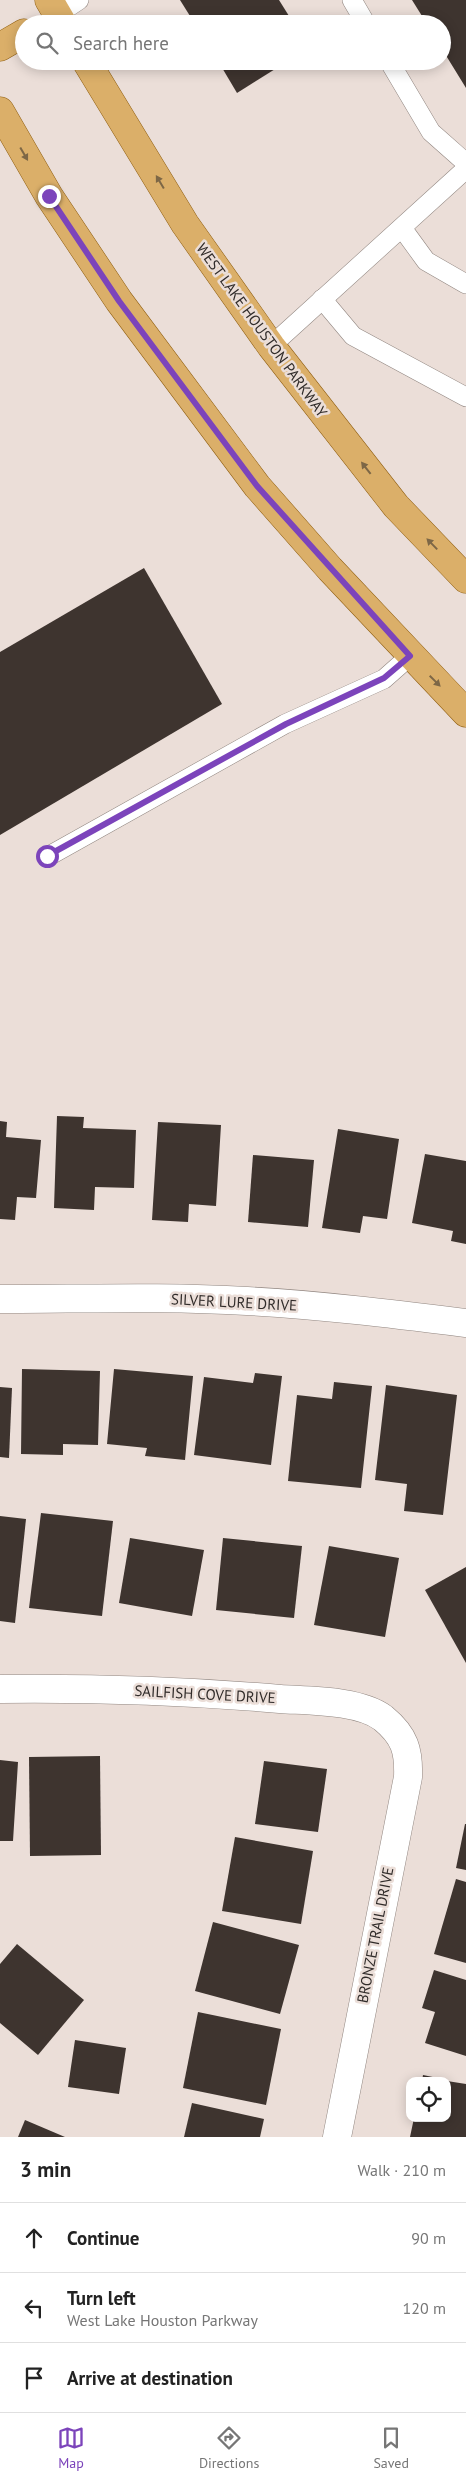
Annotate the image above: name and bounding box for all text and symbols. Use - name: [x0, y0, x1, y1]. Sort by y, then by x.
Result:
- search box: [15, 15, 451, 70]
- icon: search: [33, 29, 61, 57]
- text: Search here: [73, 31, 169, 55]
- one-way arrow: [20, 147, 29, 160]
- one-way arrow: [155, 176, 164, 189]
- route end: [38, 185, 61, 208]
- street label: WEST LAKE HOUSTON PARKWAY: [192, 239, 332, 421]
- one-way arrow: [361, 462, 372, 475]
- one-way arrow: [426, 538, 438, 550]
- one-way arrow: [429, 675, 441, 687]
- route start: [36, 845, 59, 868]
- street label: SILVER LURE DRIVE: [170, 1289, 298, 1315]
- street label: SAILFISH COVE DRIVE: [134, 1681, 276, 1707]
- street label: BRONZE TRAIL DRIVE: [353, 1865, 397, 2005]
- map controls: [406, 2077, 451, 2122]
- button: locate: [406, 2077, 451, 2122]
- text: 3 min: [20, 2156, 71, 2183]
- text: Walk · 210 m: [357, 2160, 446, 2180]
- icon: ahead: [20, 2224, 48, 2252]
- text: Continue: [67, 2226, 139, 2250]
- text: 90 m: [411, 2228, 446, 2248]
- text: Turn left: [67, 2286, 136, 2310]
- icon: left: [20, 2294, 48, 2322]
- text: 120 m: [403, 2298, 446, 2318]
- text: West Lake Houston Parkway: [67, 2310, 258, 2330]
- icon: arrive: [20, 2364, 48, 2392]
- text: Arrive at destination: [67, 2366, 233, 2390]
- tab: Map: [57, 2424, 85, 2472]
- tab: Directions: [199, 2424, 259, 2472]
- tab: Saved: [373, 2424, 409, 2472]

